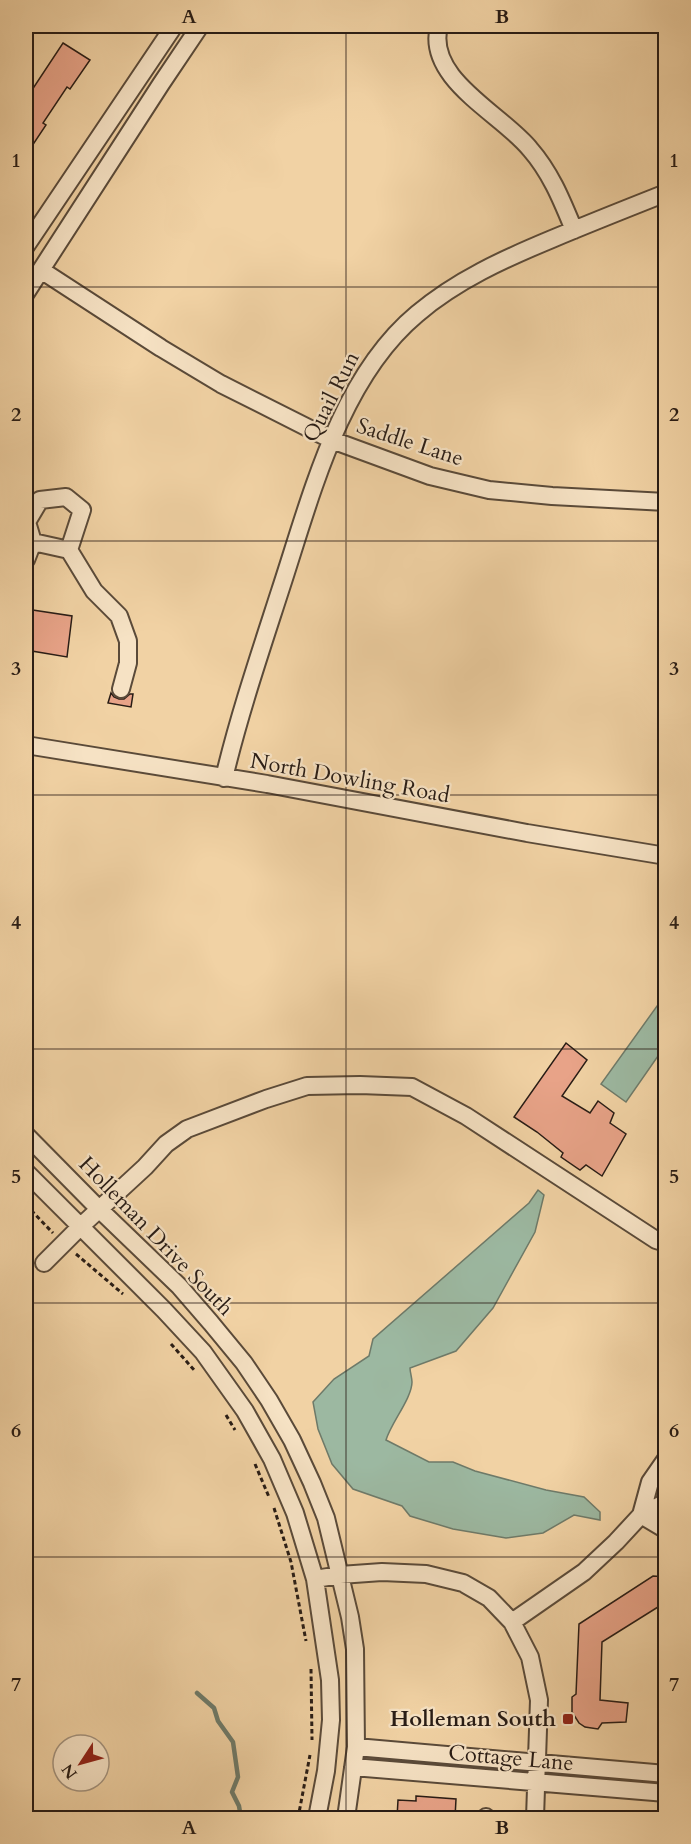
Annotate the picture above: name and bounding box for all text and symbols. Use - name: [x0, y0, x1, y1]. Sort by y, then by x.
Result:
- text: A: [181, 3, 197, 30]
- text: B: [495, 3, 509, 30]
- text: 1: [11, 147, 21, 174]
- text: 1: [669, 147, 679, 174]
- street label: Quail Run: [295, 346, 367, 448]
- text: 2: [11, 401, 21, 428]
- text: 2: [669, 401, 679, 428]
- street label: Saddle Lane: [353, 411, 467, 473]
- text: 3: [11, 655, 21, 682]
- text: 3: [669, 655, 679, 682]
- street label: North Dowling Road: [248, 746, 452, 810]
- text: 4: [11, 909, 21, 936]
- text: 4: [669, 909, 679, 936]
- street label: Holleman Drive South: [72, 1150, 240, 1322]
- text: 5: [11, 1163, 21, 1190]
- text: 5: [669, 1163, 679, 1190]
- text: 6: [11, 1417, 21, 1444]
- text: 6: [669, 1417, 679, 1444]
- text: 7: [11, 1671, 21, 1698]
- text: 7: [669, 1671, 679, 1698]
- place label: Holleman South: [390, 1704, 556, 1734]
- marker: Holleman South: [561, 1712, 575, 1726]
- north arrow: [51, 1733, 111, 1793]
- street label: Cottage Lane: [447, 1738, 575, 1778]
- text: N: [57, 1759, 83, 1783]
- text: A: [181, 1814, 197, 1841]
- text: B: [495, 1814, 509, 1841]

